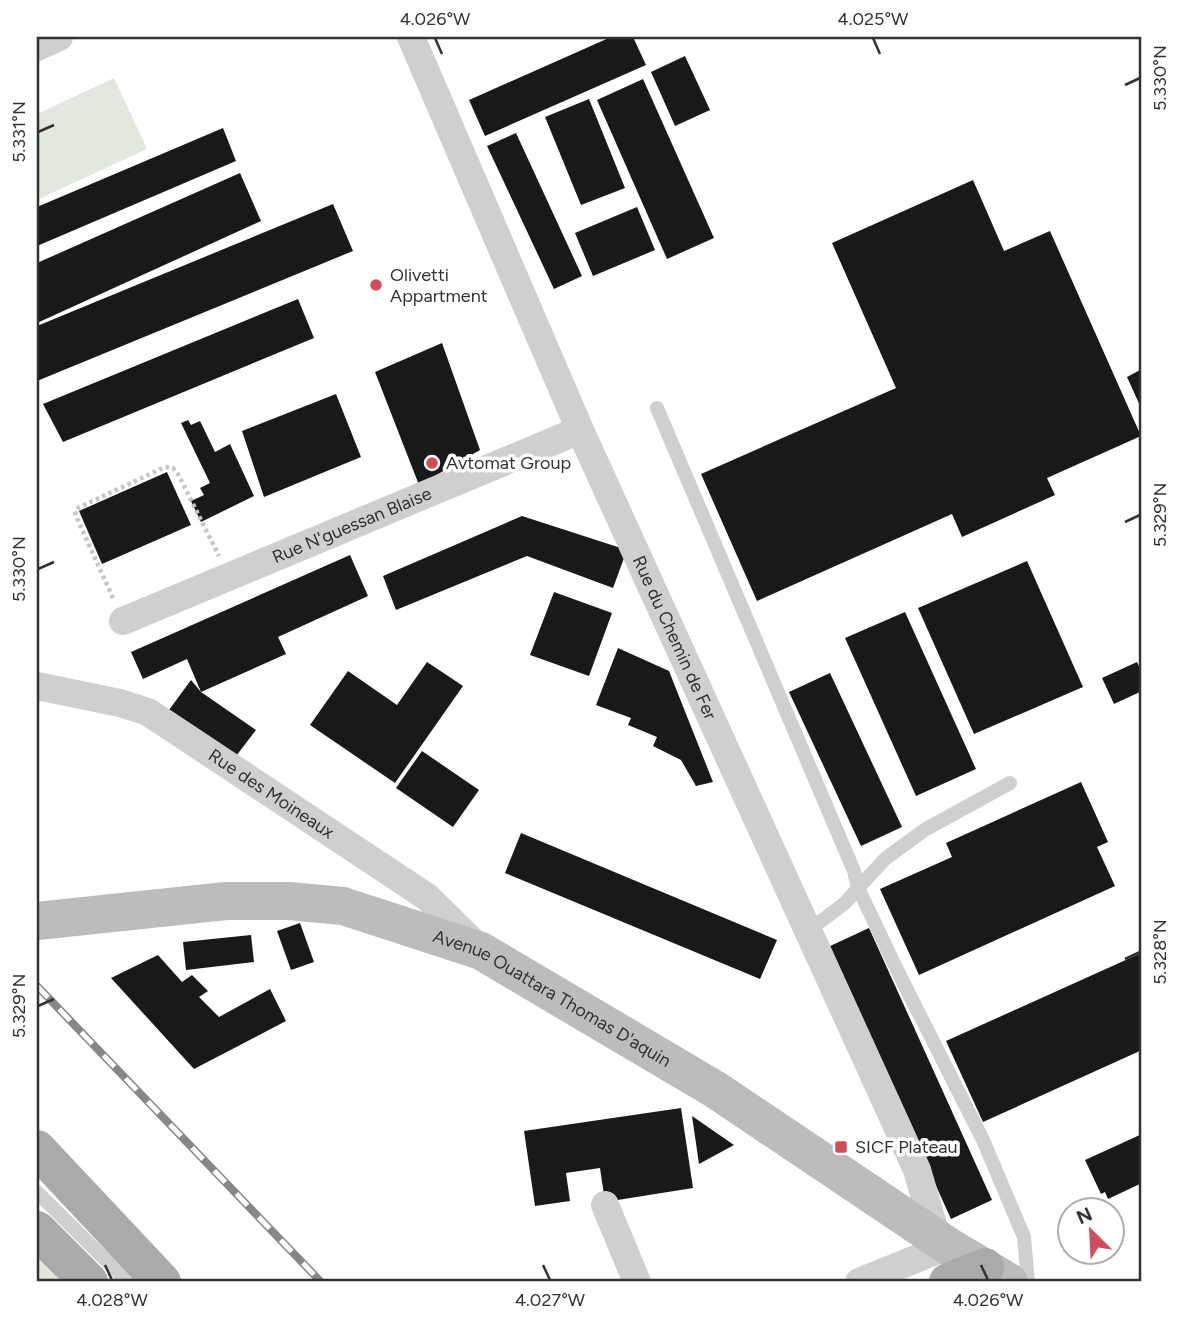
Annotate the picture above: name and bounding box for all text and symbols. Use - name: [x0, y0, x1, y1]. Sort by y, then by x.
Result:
- text: 4.026°W: [400, 8, 471, 30]
- text: 4.025°W: [838, 8, 909, 30]
- text: 5.330°N: [1149, 45, 1171, 111]
- text: 5.331°N: [8, 101, 30, 163]
- place label: Olivetti Appartment: [390, 264, 488, 307]
- marker: Olivetti Appartment: [368, 277, 384, 293]
- place label: Avtomat Group: [446, 452, 571, 474]
- marker: Avtomat Group: [424, 455, 440, 471]
- street label: Rue N'guessan Blaise: [269, 482, 435, 568]
- text: 5.329°N: [1149, 483, 1171, 547]
- text: 5.330°N: [8, 536, 30, 602]
- street label: Rue du Chemin de Fer: [628, 552, 721, 723]
- street label: Rue des Moineaux: [204, 744, 339, 844]
- text: 5.328°N: [1149, 919, 1171, 985]
- street label: Avenue Ouattara Thomas D'aquin: [430, 925, 675, 1072]
- text: 5.329°N: [8, 974, 30, 1038]
- place label: SICF Plateau: [855, 1136, 958, 1158]
- marker: SICF Plateau: [833, 1139, 849, 1155]
- north arrow: [1056, 1196, 1126, 1266]
- text: N: [1073, 1202, 1096, 1229]
- text: 4.028°W: [76, 1289, 148, 1311]
- text: 4.027°W: [515, 1289, 586, 1311]
- text: 4.026°W: [953, 1289, 1024, 1311]

